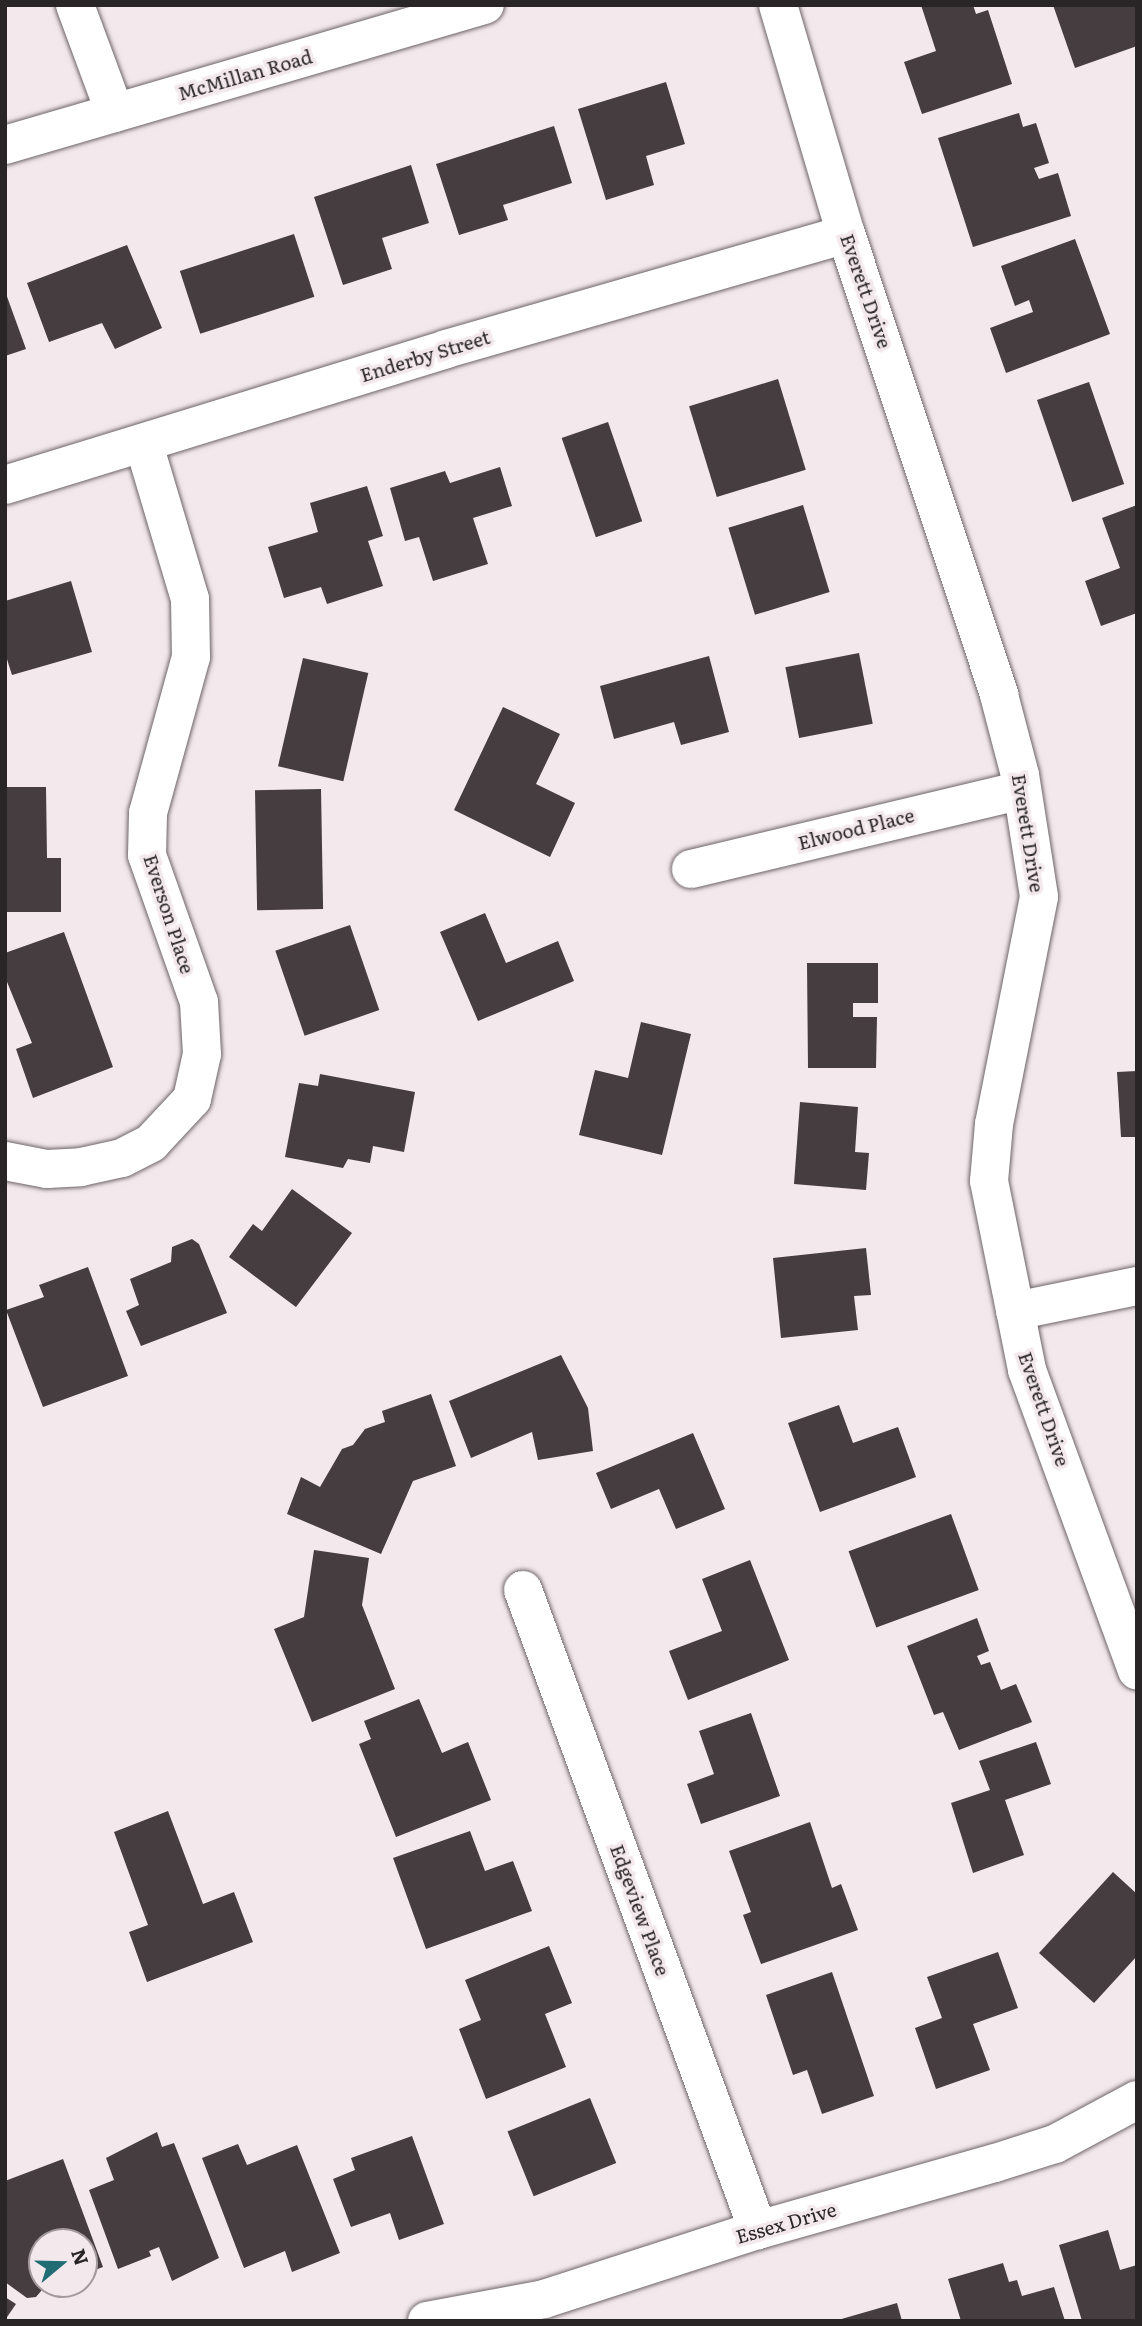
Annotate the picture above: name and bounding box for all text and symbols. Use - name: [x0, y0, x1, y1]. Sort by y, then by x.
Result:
- street label: McMillan Road: [175, 45, 315, 105]
- street label: Everett Drive: [836, 231, 896, 351]
- street label: Enderby Street: [357, 325, 493, 387]
- street label: Everett Drive: [1007, 772, 1049, 894]
- street label: Elwood Place: [796, 804, 916, 854]
- street label: Everson Place: [139, 851, 199, 977]
- street label: Everett Drive: [1014, 1349, 1074, 1469]
- street label: Edgeview Place: [606, 1841, 674, 1979]
- street label: Essex Drive: [733, 2198, 839, 2248]
- north arrow: [28, 2228, 98, 2298]
- text: N: [65, 2245, 97, 2269]

